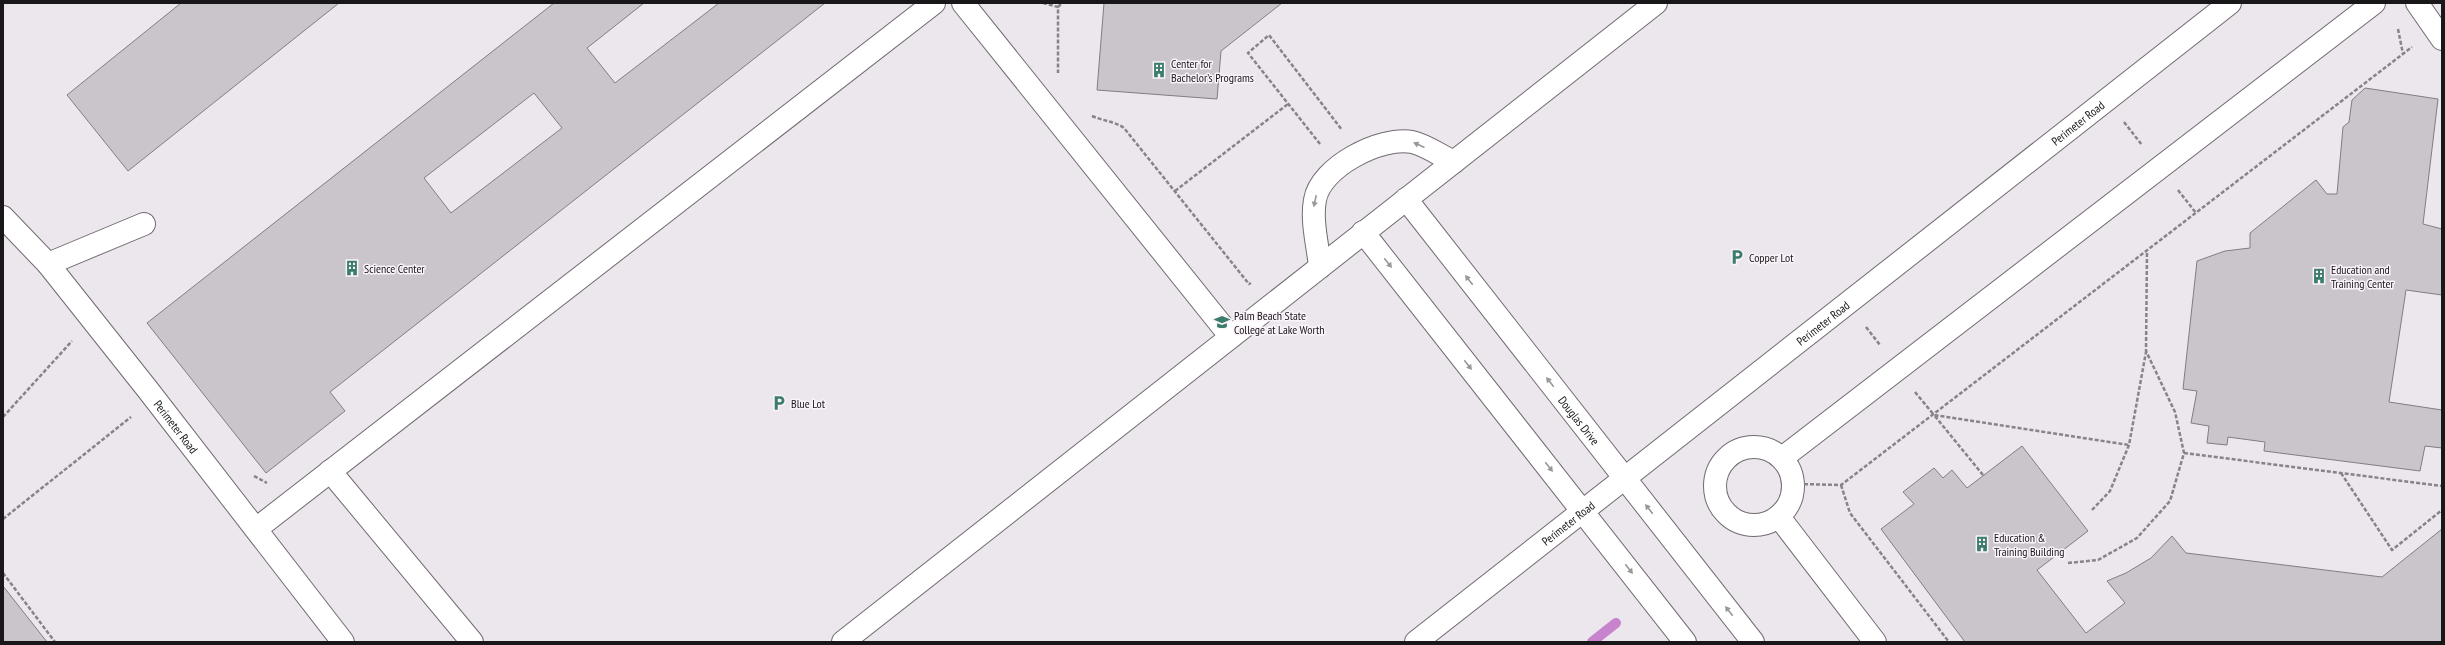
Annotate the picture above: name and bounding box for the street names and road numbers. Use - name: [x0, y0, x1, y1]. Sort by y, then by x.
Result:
- street label: Perimeter Road: [2048, 97, 2107, 148]
- street label: Perimeter Road: [1793, 297, 1852, 348]
- street label: Douglas Drive: [1555, 393, 1603, 448]
- street label: Perimeter Road: [151, 397, 201, 456]
- street label: Perimeter Road: [1538, 497, 1597, 548]

